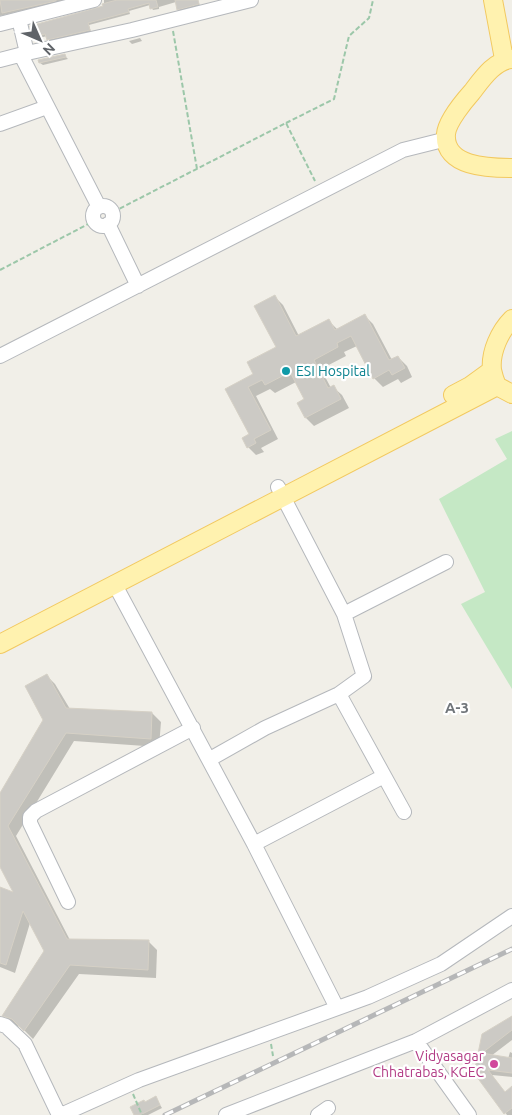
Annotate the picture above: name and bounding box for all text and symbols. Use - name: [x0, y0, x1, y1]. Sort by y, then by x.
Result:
- north arrow: [15, 15, 65, 65]
- text: N: [40, 40, 59, 59]
- place label: ESI Hospital: [296, 363, 370, 379]
- marker: ESI Hospital: [280, 365, 292, 377]
- district label: A-3: [445, 699, 469, 716]
- place label: Vidyasagar Chhatrabas, KGEC: [372, 1048, 485, 1080]
- marker: Vidyasagar Chhatrabas, KGEC: [488, 1058, 500, 1070]

